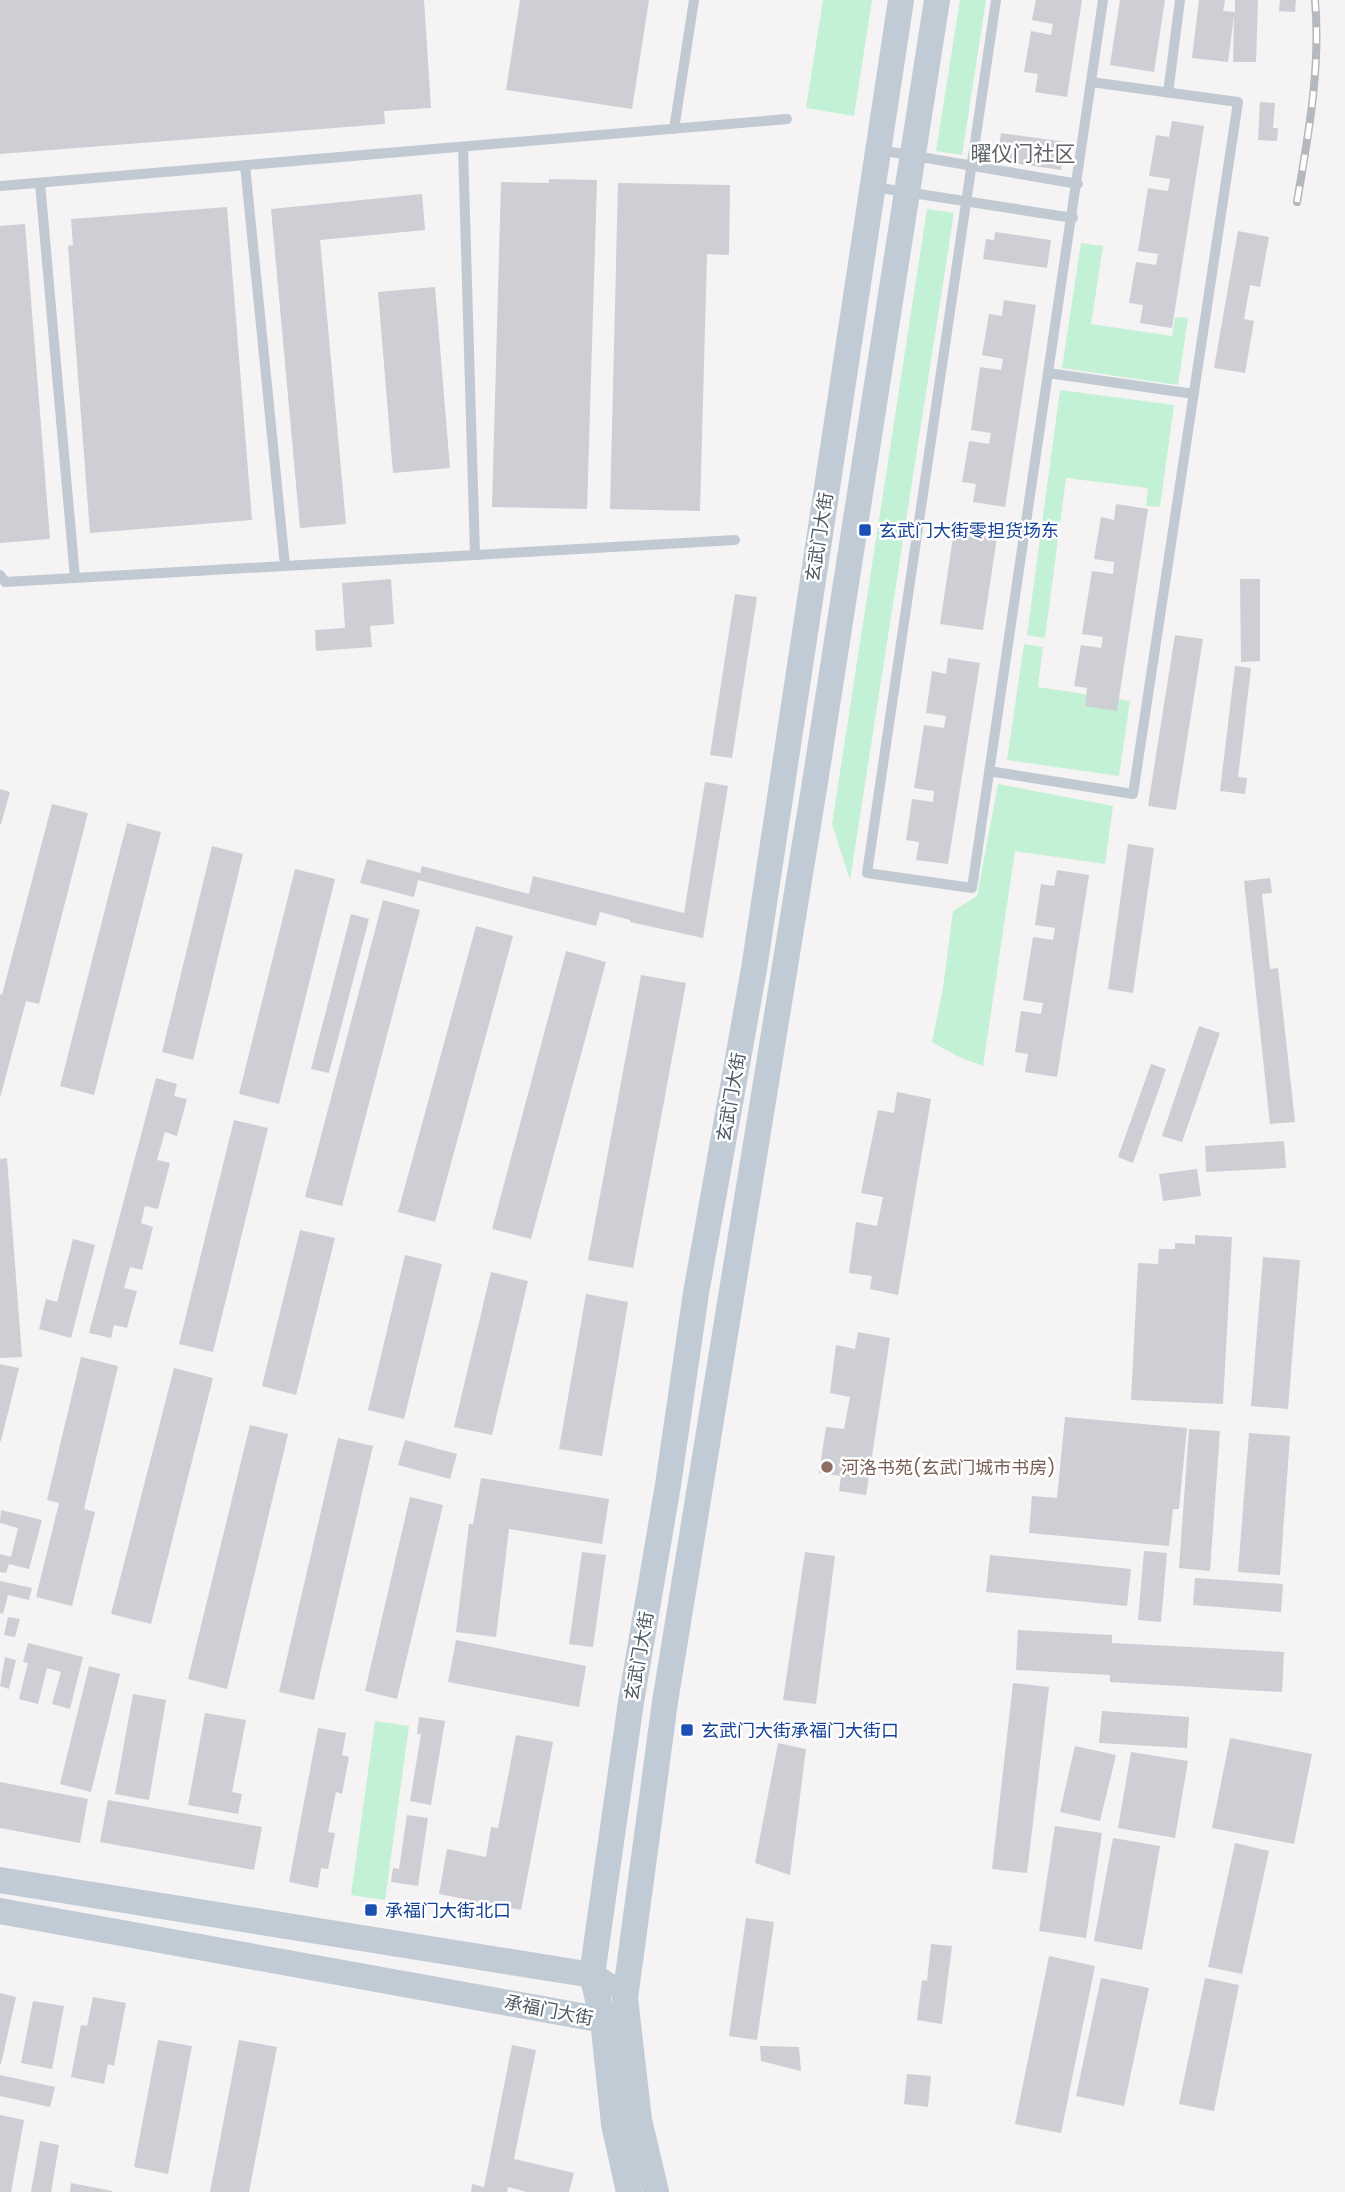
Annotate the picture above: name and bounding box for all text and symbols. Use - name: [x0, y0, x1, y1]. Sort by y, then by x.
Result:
- district label: 曜仪门社区: [971, 139, 1076, 168]
- street label: 玄武门大街: [800, 491, 838, 583]
- place label: 玄武门大街零担货场东: [879, 518, 1059, 543]
- marker: 玄武门大街零担货场东: [857, 522, 873, 538]
- street label: 玄武门大街: [711, 1051, 751, 1143]
- place label: 河洛书苑(玄武门城市书房): [841, 1455, 1055, 1480]
- marker: 河洛书苑(玄武门城市书房): [819, 1459, 835, 1475]
- street label: 玄武门大街: [619, 1610, 659, 1702]
- place label: 玄武门大街承福门大街口: [701, 1718, 899, 1743]
- marker: 玄武门大街承福门大街口: [679, 1722, 695, 1738]
- place label: 承福门大街北口: [385, 1898, 511, 1923]
- marker: 承福门大街北口: [363, 1902, 379, 1918]
- street label: 承福门大街: [502, 1989, 596, 2031]

